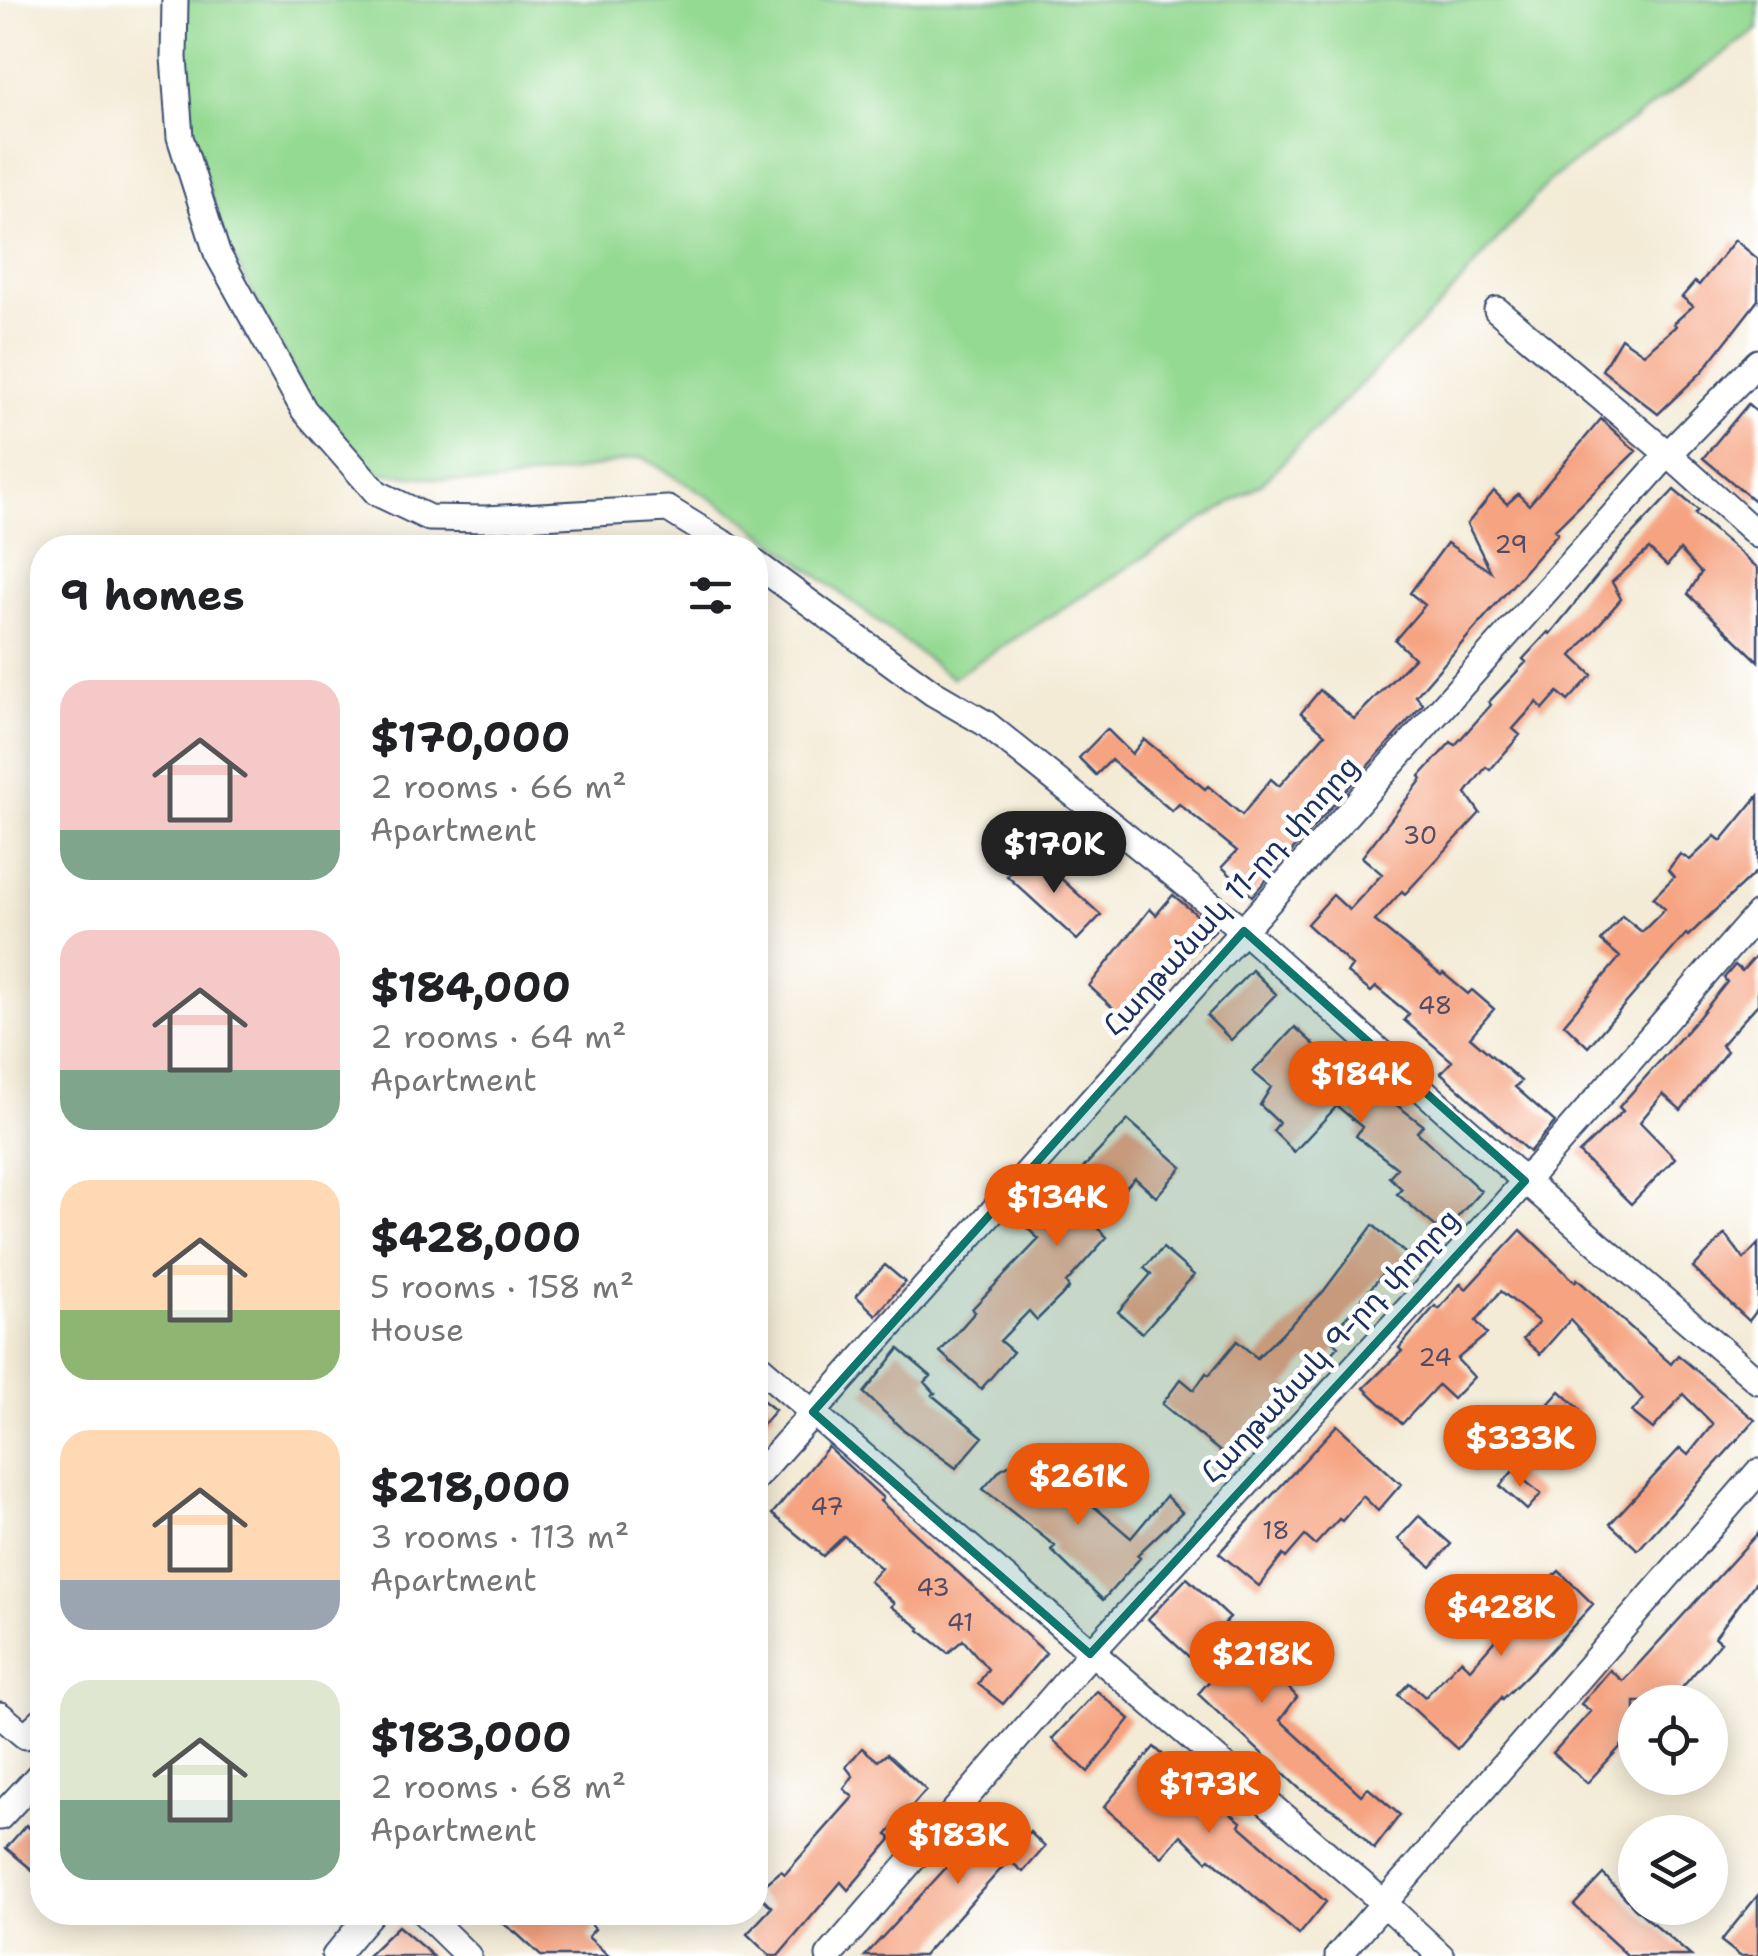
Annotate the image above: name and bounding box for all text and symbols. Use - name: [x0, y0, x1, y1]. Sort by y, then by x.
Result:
- house number: 29: [1494, 527, 1528, 561]
- text: 9 homes: [60, 567, 245, 623]
- icon: filters: [683, 568, 738, 623]
- text: $170,000: [370, 709, 570, 765]
- icon: home: [140, 720, 260, 840]
- street label: Հաղթանակ 11-րդ փողոց: [1093, 746, 1368, 1045]
- text: 2 rooms · 66 m²: [370, 765, 627, 808]
- text: Apartment: [370, 808, 537, 851]
- pin: $170K: [984, 811, 1124, 896]
- house number: 30: [1403, 818, 1437, 852]
- text: $170K: [1003, 822, 1105, 865]
- text: $184,000: [370, 959, 571, 1015]
- icon: home: [140, 970, 260, 1090]
- house number: 48: [1418, 988, 1452, 1022]
- text: 2 rooms · 64 m²: [370, 1015, 626, 1058]
- pin: $184K: [1291, 1041, 1431, 1126]
- text: $184K: [1310, 1052, 1412, 1095]
- text: Apartment: [370, 1058, 537, 1101]
- pin: $134K: [987, 1164, 1127, 1249]
- text: $134K: [1006, 1175, 1108, 1218]
- street label: Հաղթանակ 9-րդ փողոց: [1191, 1199, 1468, 1492]
- text: $428,000: [370, 1209, 581, 1265]
- icon: home: [140, 1220, 260, 1340]
- text: 5 rooms · 158 m²: [370, 1265, 634, 1308]
- text: House: [370, 1308, 464, 1351]
- house number: 24: [1418, 1340, 1452, 1374]
- pin: $333K: [1450, 1405, 1590, 1490]
- text: $333K: [1465, 1416, 1575, 1459]
- pin: $261K: [1008, 1443, 1148, 1528]
- text: $261K: [1028, 1454, 1128, 1497]
- text: $218,000: [370, 1459, 571, 1515]
- icon: home: [140, 1470, 260, 1590]
- house number: 47: [810, 1489, 844, 1523]
- house number: 18: [1262, 1513, 1290, 1547]
- text: 3 rooms · 113 m²: [370, 1515, 629, 1558]
- text: Apartment: [370, 1558, 537, 1601]
- house number: 43: [916, 1570, 950, 1604]
- pin: $428K: [1431, 1574, 1571, 1659]
- text: $428K: [1447, 1585, 1555, 1628]
- house number: 41: [947, 1605, 973, 1639]
- pin: $218K: [1192, 1621, 1332, 1706]
- text: $218K: [1212, 1632, 1312, 1675]
- map controls: [1618, 1685, 1728, 1925]
- button: locate: [1618, 1685, 1728, 1795]
- text: $183,000: [370, 1709, 572, 1765]
- icon: home: [140, 1720, 260, 1840]
- pin: $173K: [1139, 1751, 1279, 1836]
- text: $173K: [1159, 1762, 1259, 1805]
- text: 2 rooms · 68 m²: [370, 1765, 626, 1808]
- pin: $183K: [888, 1802, 1028, 1887]
- text: Apartment: [370, 1808, 537, 1851]
- text: $183K: [907, 1813, 1009, 1856]
- button: layers: [1618, 1815, 1728, 1925]

